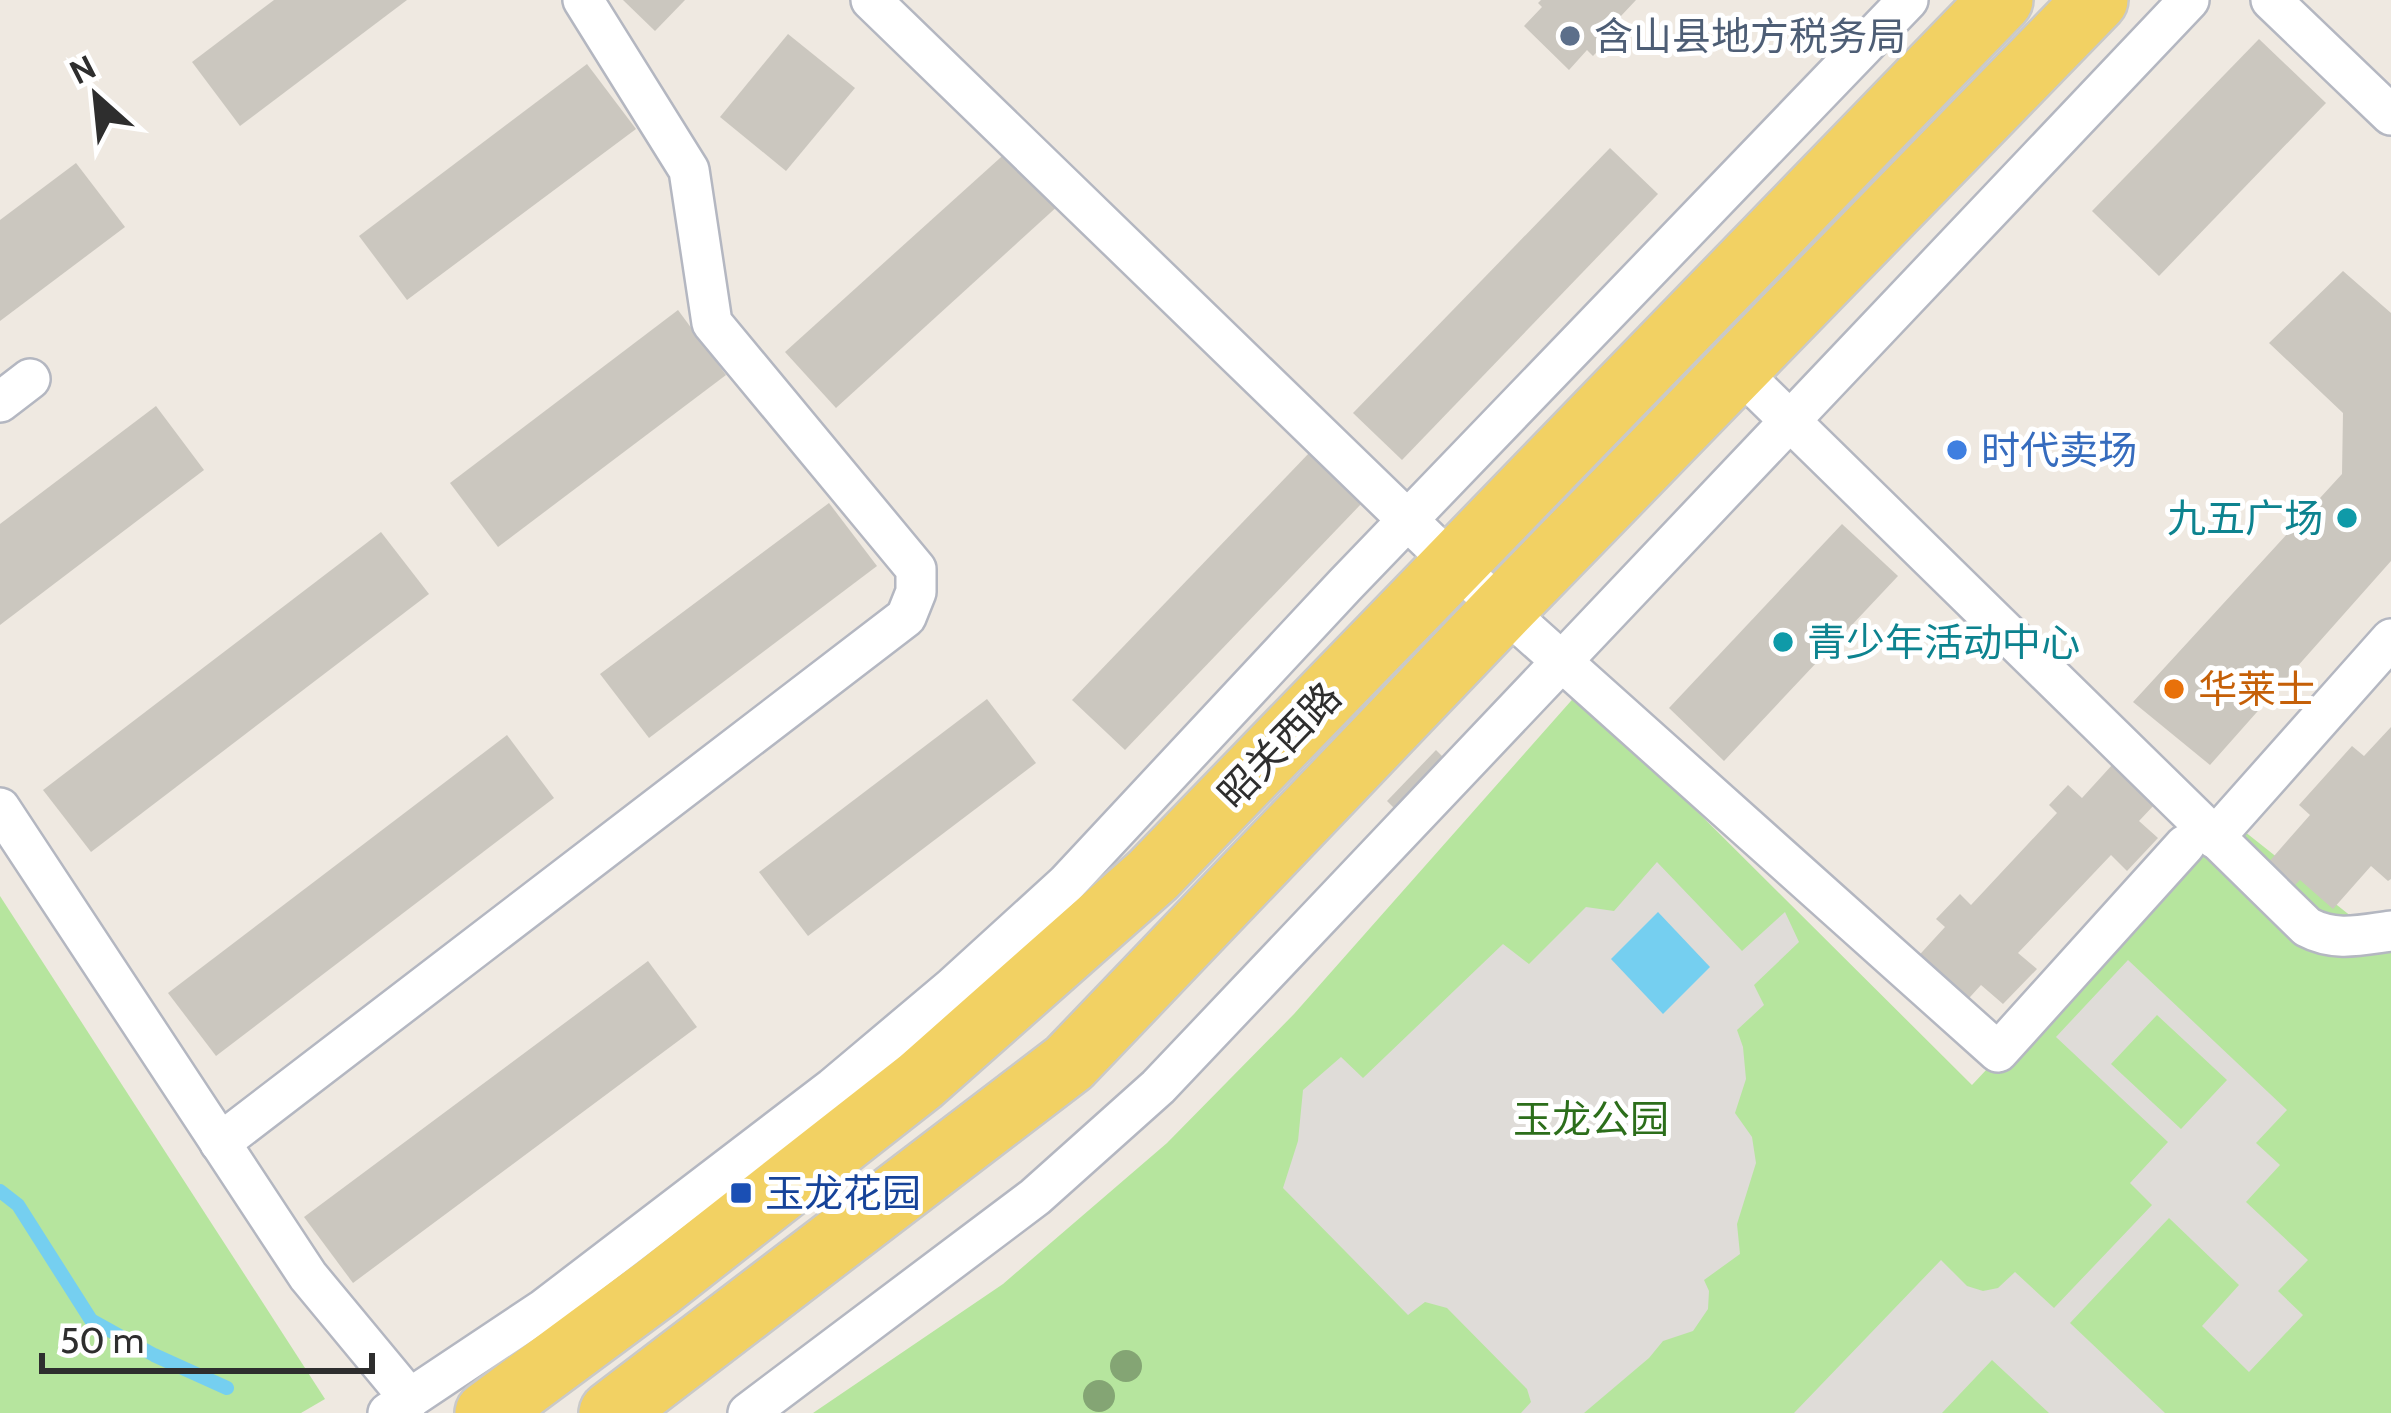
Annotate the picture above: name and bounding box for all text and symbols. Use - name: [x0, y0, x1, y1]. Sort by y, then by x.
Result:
- place label: 含山县地方税务局: [1594, 12, 1906, 60]
- marker: 含山县地方税务局: [1557, 23, 1583, 49]
- north arrow: [36, 36, 156, 156]
- text: N: [63, 46, 102, 92]
- place label: 时代卖场: [1981, 426, 2137, 474]
- marker: 时代卖场: [1944, 437, 1970, 463]
- place label: 九五广场: [2167, 494, 2323, 542]
- marker: 九五广场: [2334, 505, 2360, 531]
- place label: 青少年活动中心: [1807, 618, 2080, 666]
- marker: 青少年活动中心: [1770, 629, 1796, 655]
- place label: 华莱士: [2198, 665, 2315, 713]
- street label: 昭关西路: [1208, 672, 1350, 818]
- marker: 华莱士: [2161, 676, 2187, 702]
- park label: 玉龙公园: [1513, 1095, 1669, 1143]
- place label: 玉龙花园: [765, 1169, 921, 1217]
- marker: 玉龙花园: [728, 1180, 754, 1206]
- scale bar: [42, 1299, 372, 1373]
- text: 50 m: [60, 1318, 144, 1362]

